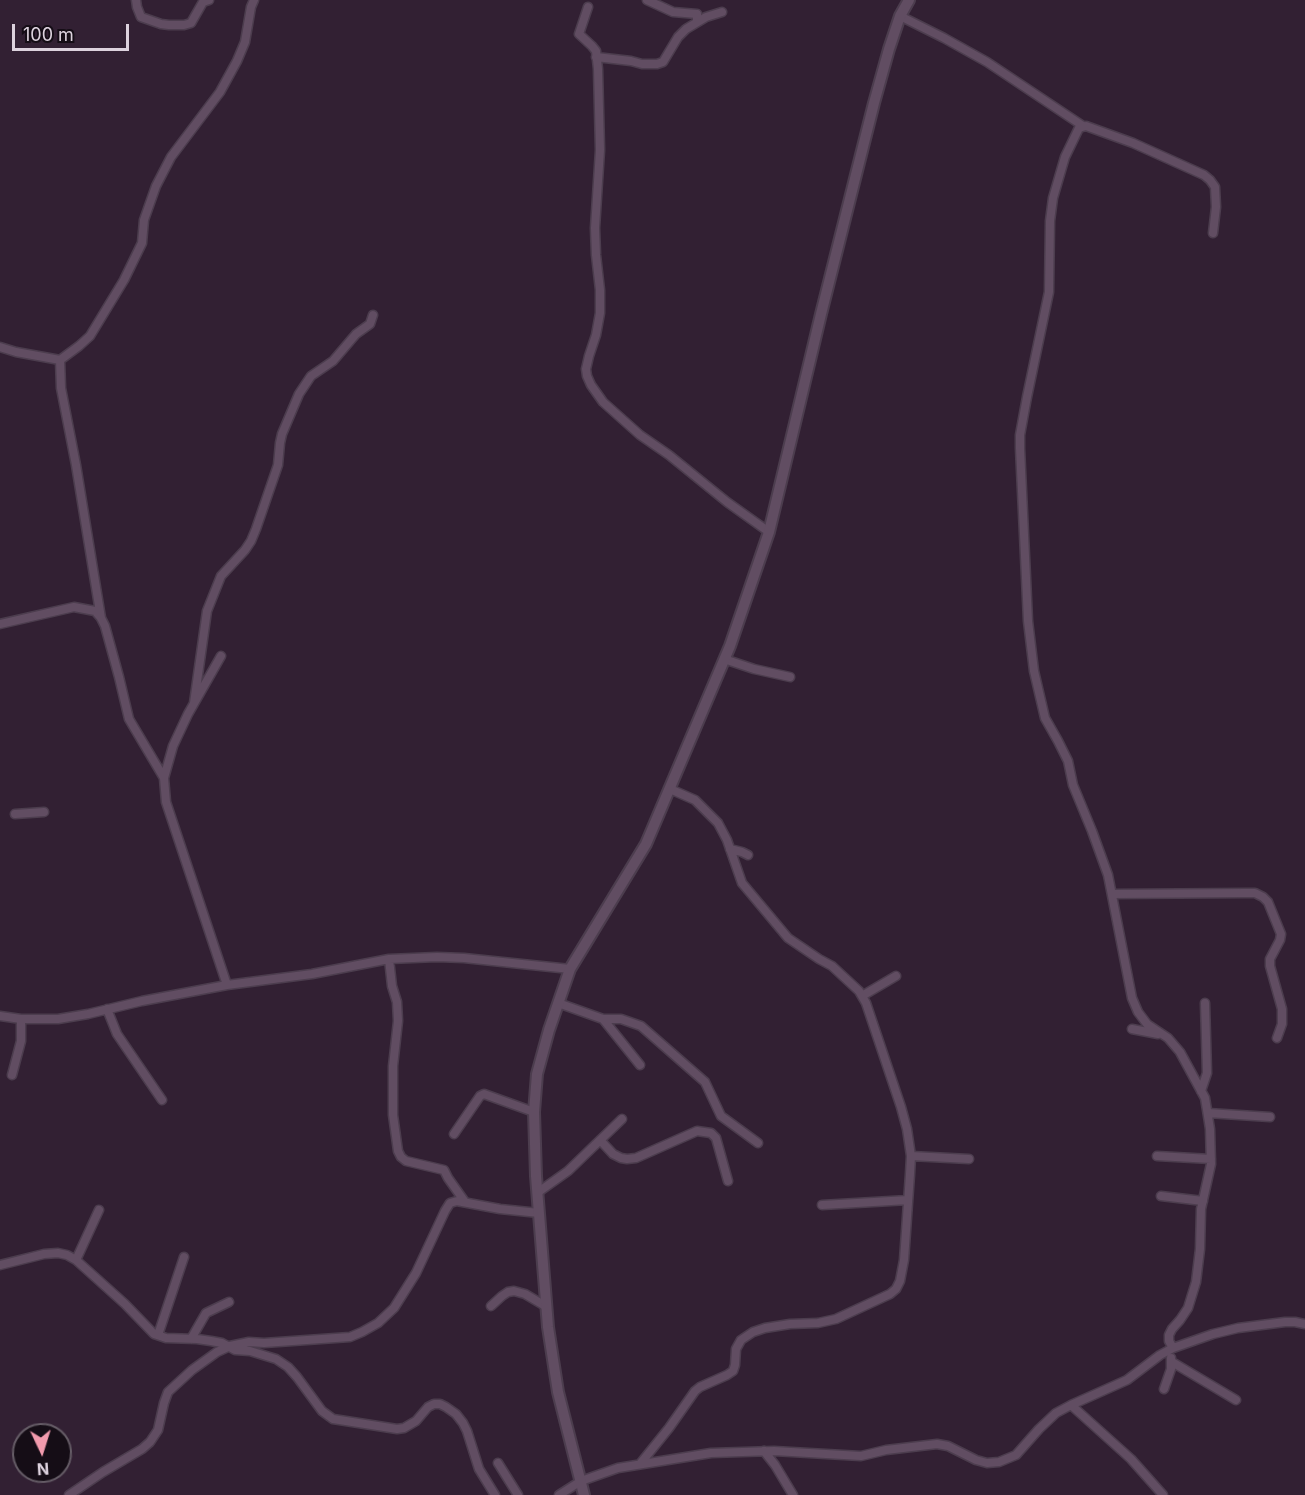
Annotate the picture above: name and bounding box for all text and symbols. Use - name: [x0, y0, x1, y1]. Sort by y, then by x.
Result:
- scale bar: [15, 12, 132, 50]
- text: 100 m: [23, 24, 74, 45]
- north arrow: [12, 1423, 72, 1483]
- text: N: [36, 1459, 50, 1479]

